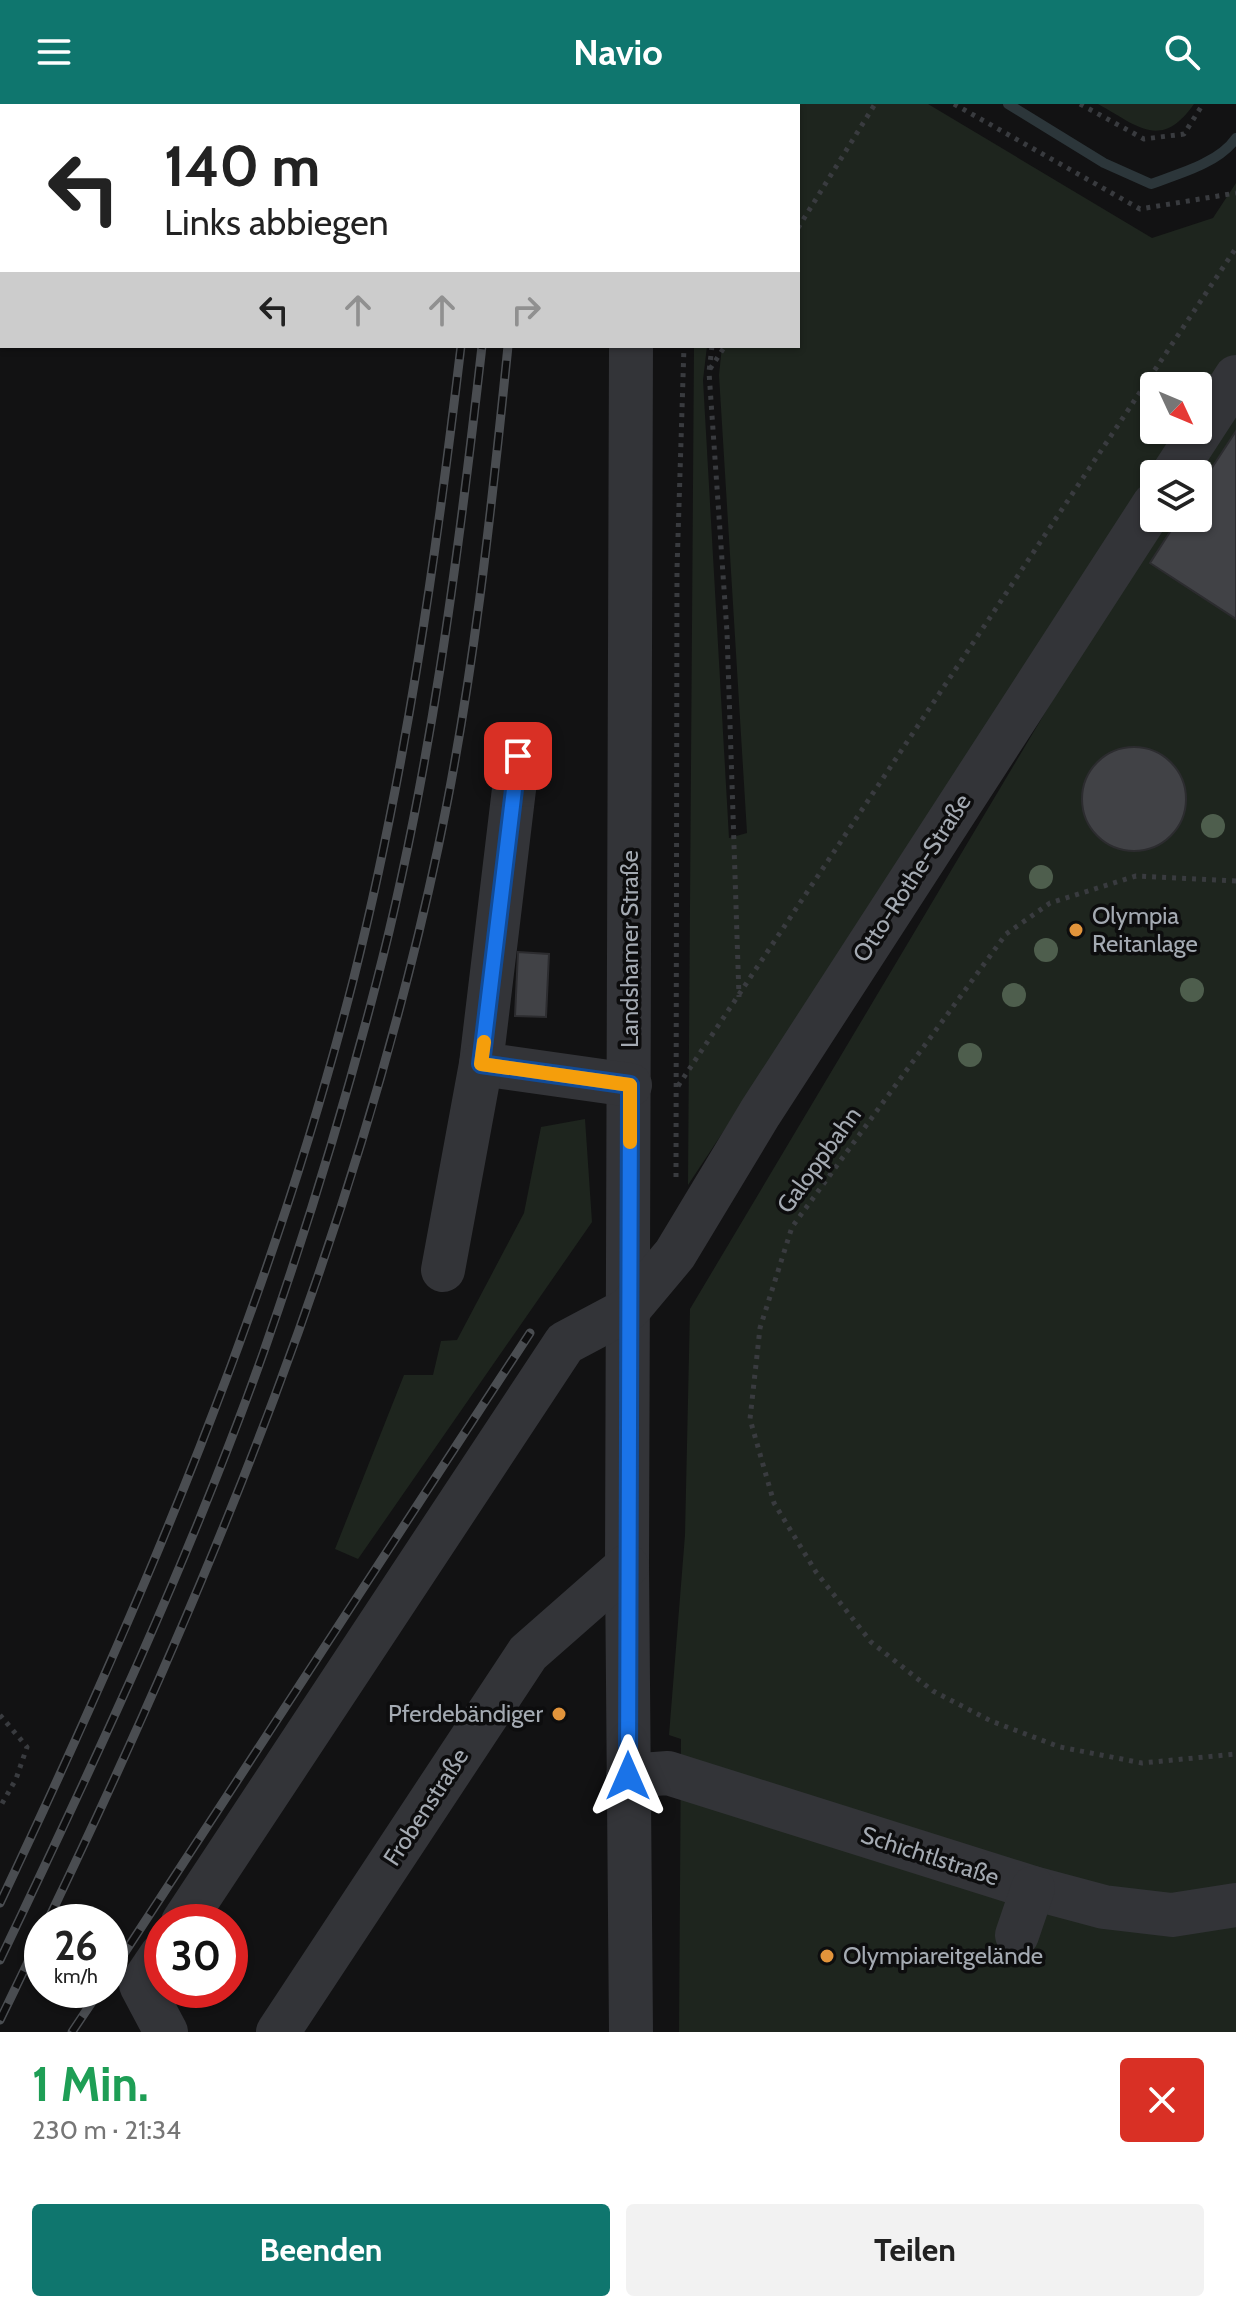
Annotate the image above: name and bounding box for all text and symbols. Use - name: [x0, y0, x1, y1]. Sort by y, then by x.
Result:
- icon: menu: [32, 30, 76, 74]
- text: Navio: [573, 30, 663, 74]
- icon: search: [1160, 30, 1204, 74]
- text: 140 m: [164, 132, 320, 200]
- icon: left: [32, 136, 136, 240]
- text: Links abbiegen: [164, 200, 389, 244]
- icon: left: [252, 288, 296, 332]
- icon: ahead: [336, 288, 380, 332]
- icon: ahead: [420, 288, 464, 332]
- icon: right: [504, 288, 548, 332]
- north arrow: [1140, 372, 1212, 444]
- map controls: [1140, 372, 1212, 532]
- button: layers: [1140, 460, 1212, 532]
- pin: [484, 722, 552, 790]
- icon: arrive: [496, 734, 540, 778]
- street label: Otto-Rothe-Straße: [846, 788, 977, 967]
- street label: Landshamer Straße: [615, 850, 644, 1048]
- place label: Olympia Reitanlage: [1092, 901, 1198, 958]
- marker: Olympia Reitanlage: [1067, 921, 1085, 939]
- street label: Galoppbahn: [770, 1101, 867, 1219]
- place label: Pferdebändiger: [388, 1699, 543, 1728]
- marker: Pferdebändiger: [550, 1705, 568, 1723]
- position arrow: [586, 1734, 670, 1818]
- street label: Frobenstraße: [377, 1743, 474, 1871]
- street label: Schichtlstraße: [857, 1820, 1003, 1891]
- speed limit sign: 30: [144, 1904, 248, 2008]
- text: 26: [54, 1921, 98, 1970]
- place label: Olympiareitgelände: [843, 1941, 1043, 1970]
- marker: Olympiareitgelände: [818, 1947, 836, 1965]
- text: km/h: [54, 1964, 98, 1988]
- text: 1 Min.: [32, 2055, 149, 2113]
- button: close: [1120, 2058, 1204, 2142]
- text: 230 m · 21:34: [32, 2114, 181, 2146]
- button: Beenden: [32, 2204, 610, 2296]
- button: Teilen: [626, 2204, 1204, 2296]

